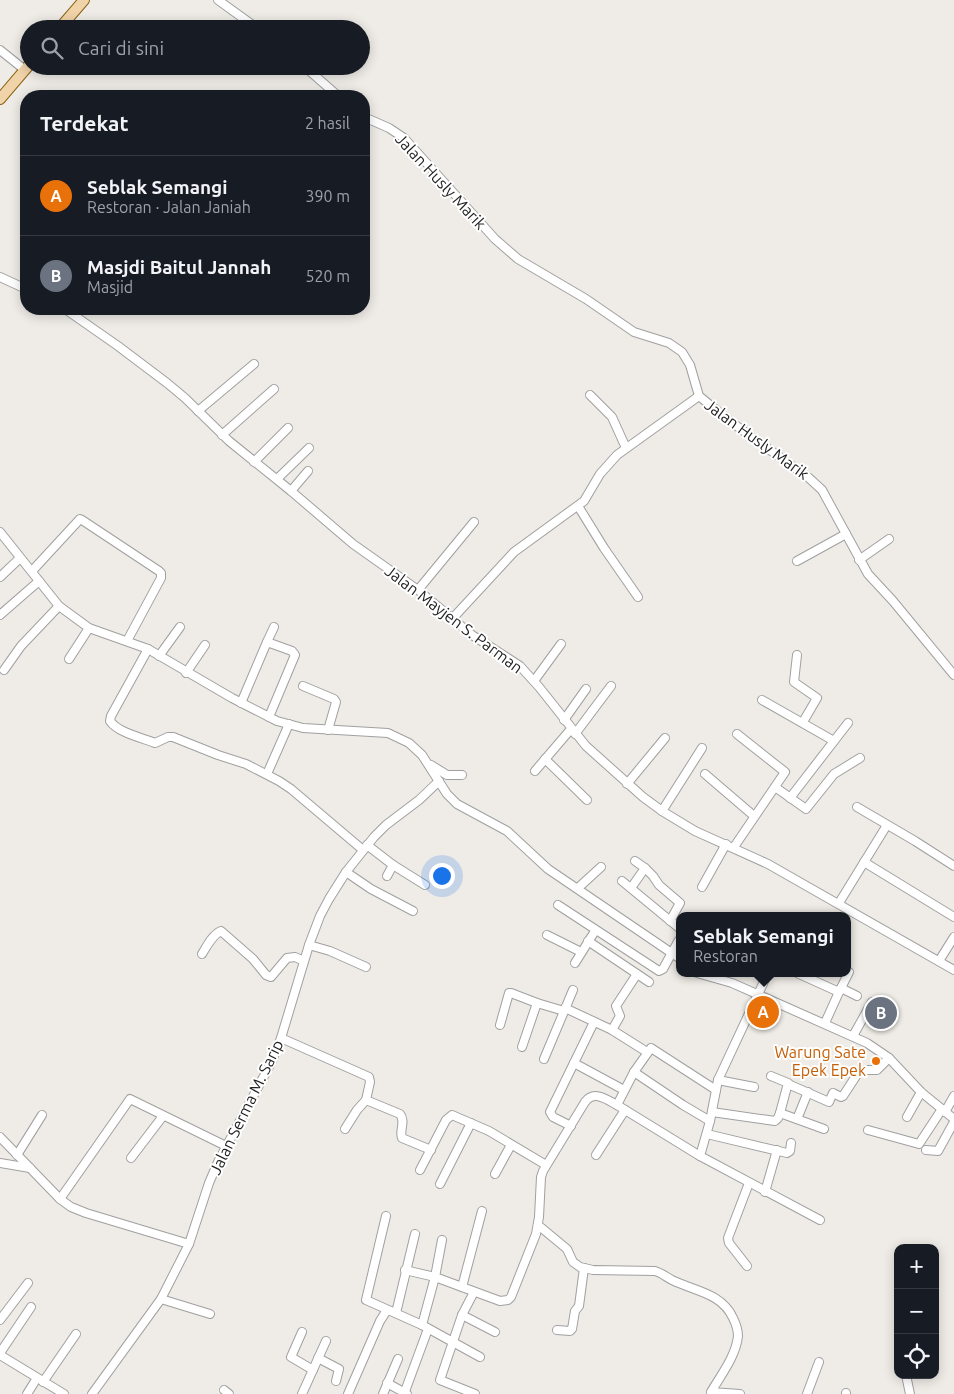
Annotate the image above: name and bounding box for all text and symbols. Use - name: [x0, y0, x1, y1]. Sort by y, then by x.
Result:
- search box: [20, 20, 370, 75]
- icon: search: [38, 34, 66, 62]
- text: Cari di sini: [78, 37, 164, 59]
- text: Terdekat: [40, 111, 128, 135]
- text: 2 hasil: [305, 114, 350, 132]
- street label: Jalan Husly Marik: [392, 129, 490, 233]
- text: Seblak Semangi: [87, 176, 228, 198]
- text: A: [50, 187, 62, 205]
- text: 390 m: [305, 187, 350, 205]
- text: Restoran · Jalan Janiah: [87, 198, 251, 216]
- text: Masjdi Baitul Jannah: [87, 256, 271, 278]
- text: B: [51, 267, 61, 285]
- text: 520 m: [305, 267, 350, 285]
- text: Masjid: [87, 278, 133, 296]
- street label: Jalan Husly Marik: [701, 395, 813, 483]
- street label: Jalan Mayjen S. Parman: [382, 561, 526, 677]
- your location: [429, 863, 455, 889]
- popup: [676, 912, 851, 977]
- text: Seblak Semangi: [693, 925, 834, 947]
- text: Restoran: [693, 947, 758, 965]
- pin: A: [747, 993, 779, 1031]
- pin: B: [865, 994, 897, 1032]
- street label: Jalan Serma M. Sarip: [206, 1037, 286, 1177]
- place label: Warung Sate Epek Epek: [774, 1043, 866, 1079]
- marker: Warung Sate Epek Epek: [870, 1055, 882, 1067]
- map controls: [894, 1244, 939, 1379]
- button: +: [894, 1244, 939, 1289]
- button: −: [894, 1289, 939, 1334]
- button: locate: [894, 1334, 939, 1379]

